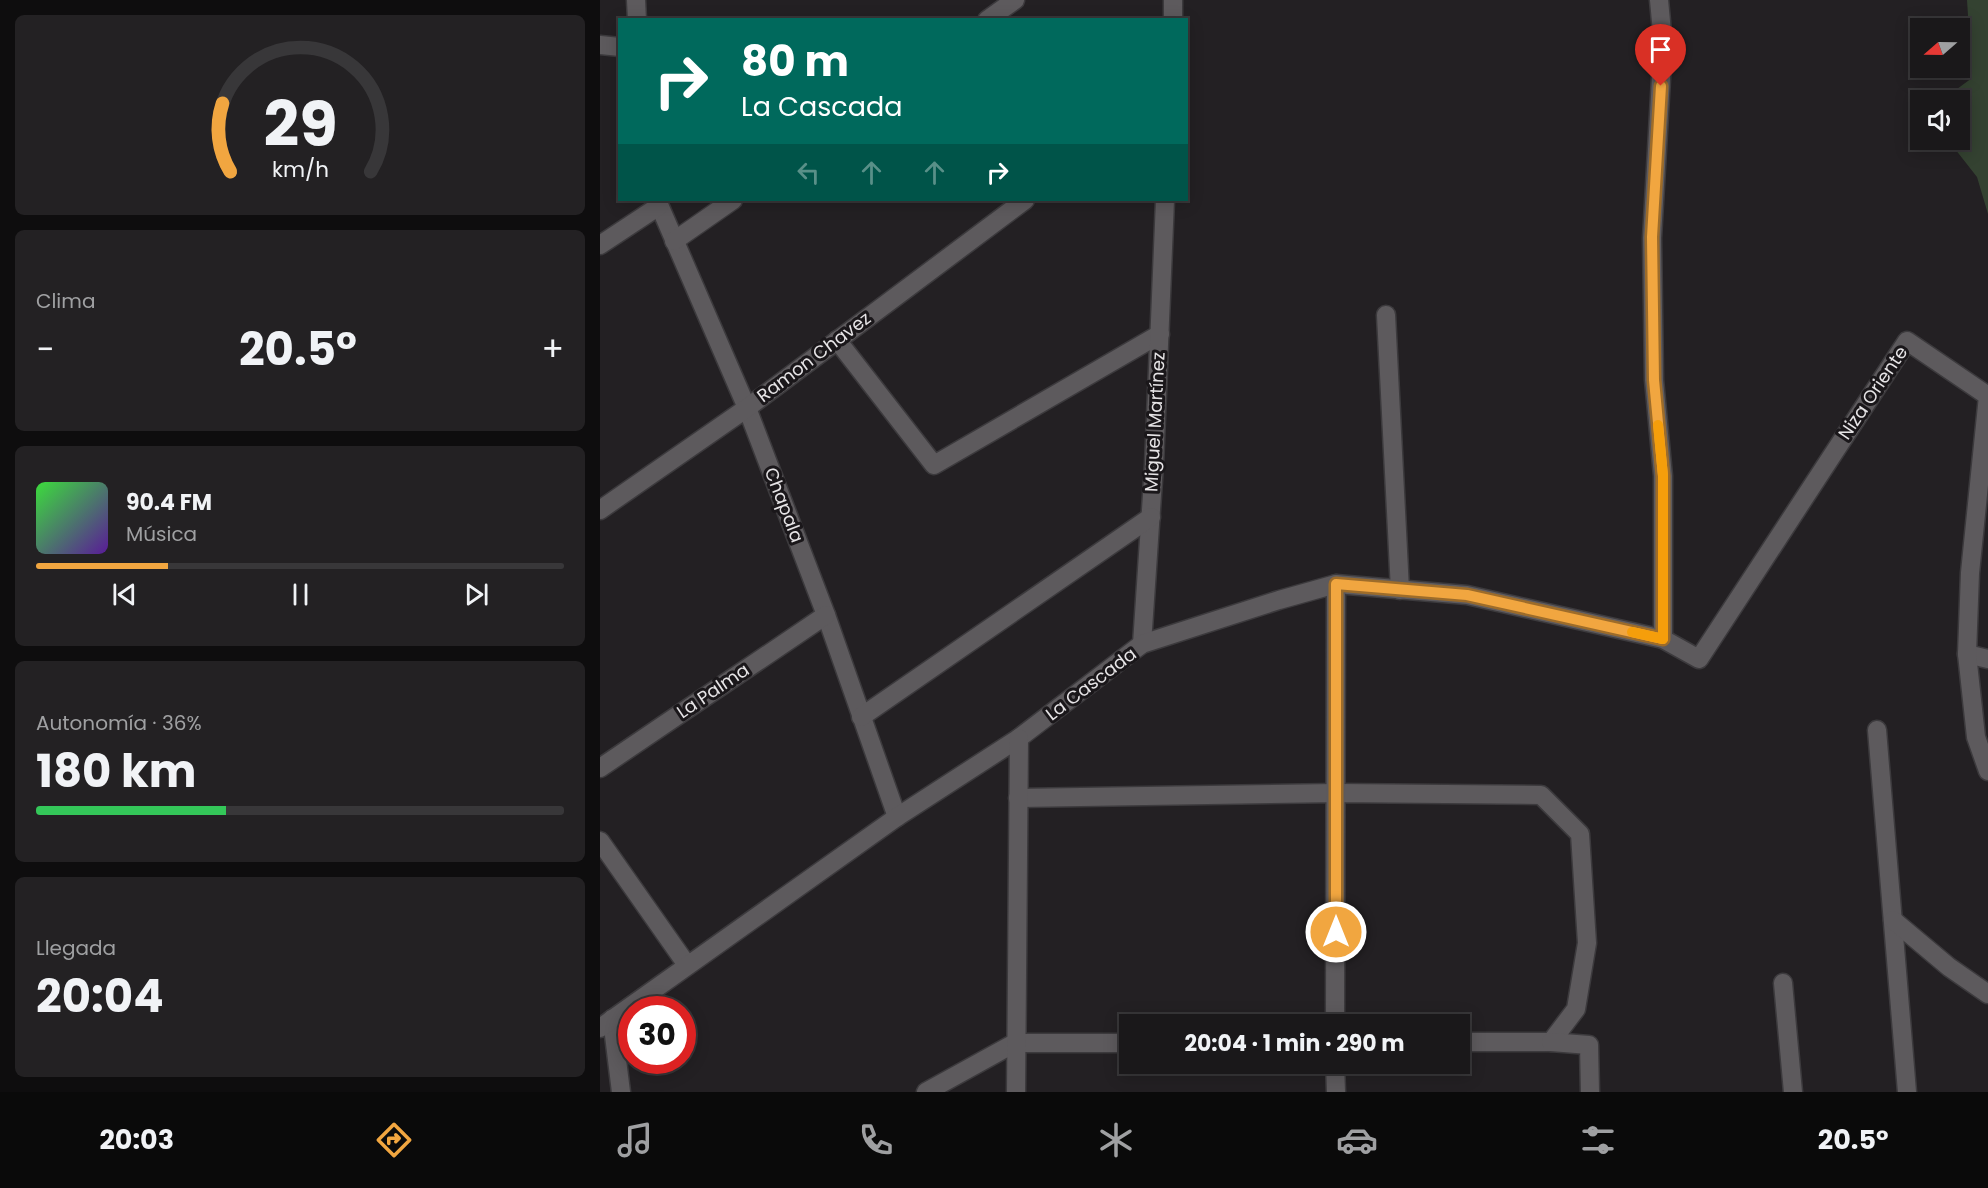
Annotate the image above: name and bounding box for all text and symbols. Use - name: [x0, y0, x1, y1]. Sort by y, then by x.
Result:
- north arrow: [1910, 18, 1970, 78]
- map controls: [1910, 18, 1970, 150]
- pin: [1635, 24, 1686, 86]
- text: 80 m: [741, 32, 849, 91]
- icon: arrive: [1644, 33, 1677, 66]
- icon: right: [642, 42, 720, 120]
- text: 29: [263, 80, 337, 168]
- text: La Cascada: [741, 88, 902, 125]
- button: sound: [1910, 90, 1970, 150]
- text: km/h: [271, 155, 329, 186]
- icon: left: [792, 156, 825, 189]
- icon: ahead: [855, 156, 888, 189]
- icon: ahead: [918, 156, 951, 189]
- icon: right: [981, 156, 1014, 189]
- text: Clima: [36, 287, 95, 315]
- street label: Ramon Chavez: [752, 306, 876, 408]
- text: 20.5°: [239, 318, 357, 381]
- text: −: [36, 326, 54, 373]
- text: +: [541, 326, 564, 373]
- street label: Niza Oriente: [1832, 341, 1913, 444]
- street label: Miguel Martínez: [1138, 351, 1171, 493]
- street label: Chapala: [759, 464, 810, 546]
- text: 90.4 FM: [126, 487, 212, 518]
- text: Música: [126, 520, 197, 548]
- icon: previous: [108, 578, 141, 611]
- icon: pause: [284, 578, 317, 611]
- icon: next: [460, 578, 493, 611]
- street label: La Cascada: [1040, 641, 1141, 726]
- street label: La Palma: [672, 657, 754, 724]
- text: Autonomía · 36%: [36, 709, 202, 737]
- text: 180 km: [36, 740, 196, 803]
- position arrow: [1304, 900, 1368, 964]
- text: Llegada: [36, 934, 116, 962]
- text: 20:04: [36, 965, 164, 1028]
- speed limit sign: 30: [618, 996, 696, 1074]
- text: 20:04 · 1 min · 290 m: [1184, 1028, 1405, 1059]
- icon: directions: [373, 1119, 415, 1161]
- icon: music: [614, 1119, 656, 1161]
- icon: phone: [855, 1119, 897, 1161]
- icon: climate: [1095, 1119, 1137, 1161]
- icon: car: [1336, 1119, 1378, 1161]
- icon: filters: [1577, 1119, 1619, 1161]
- text: 20:03: [99, 1121, 174, 1158]
- text: 20.5°: [1818, 1121, 1889, 1158]

